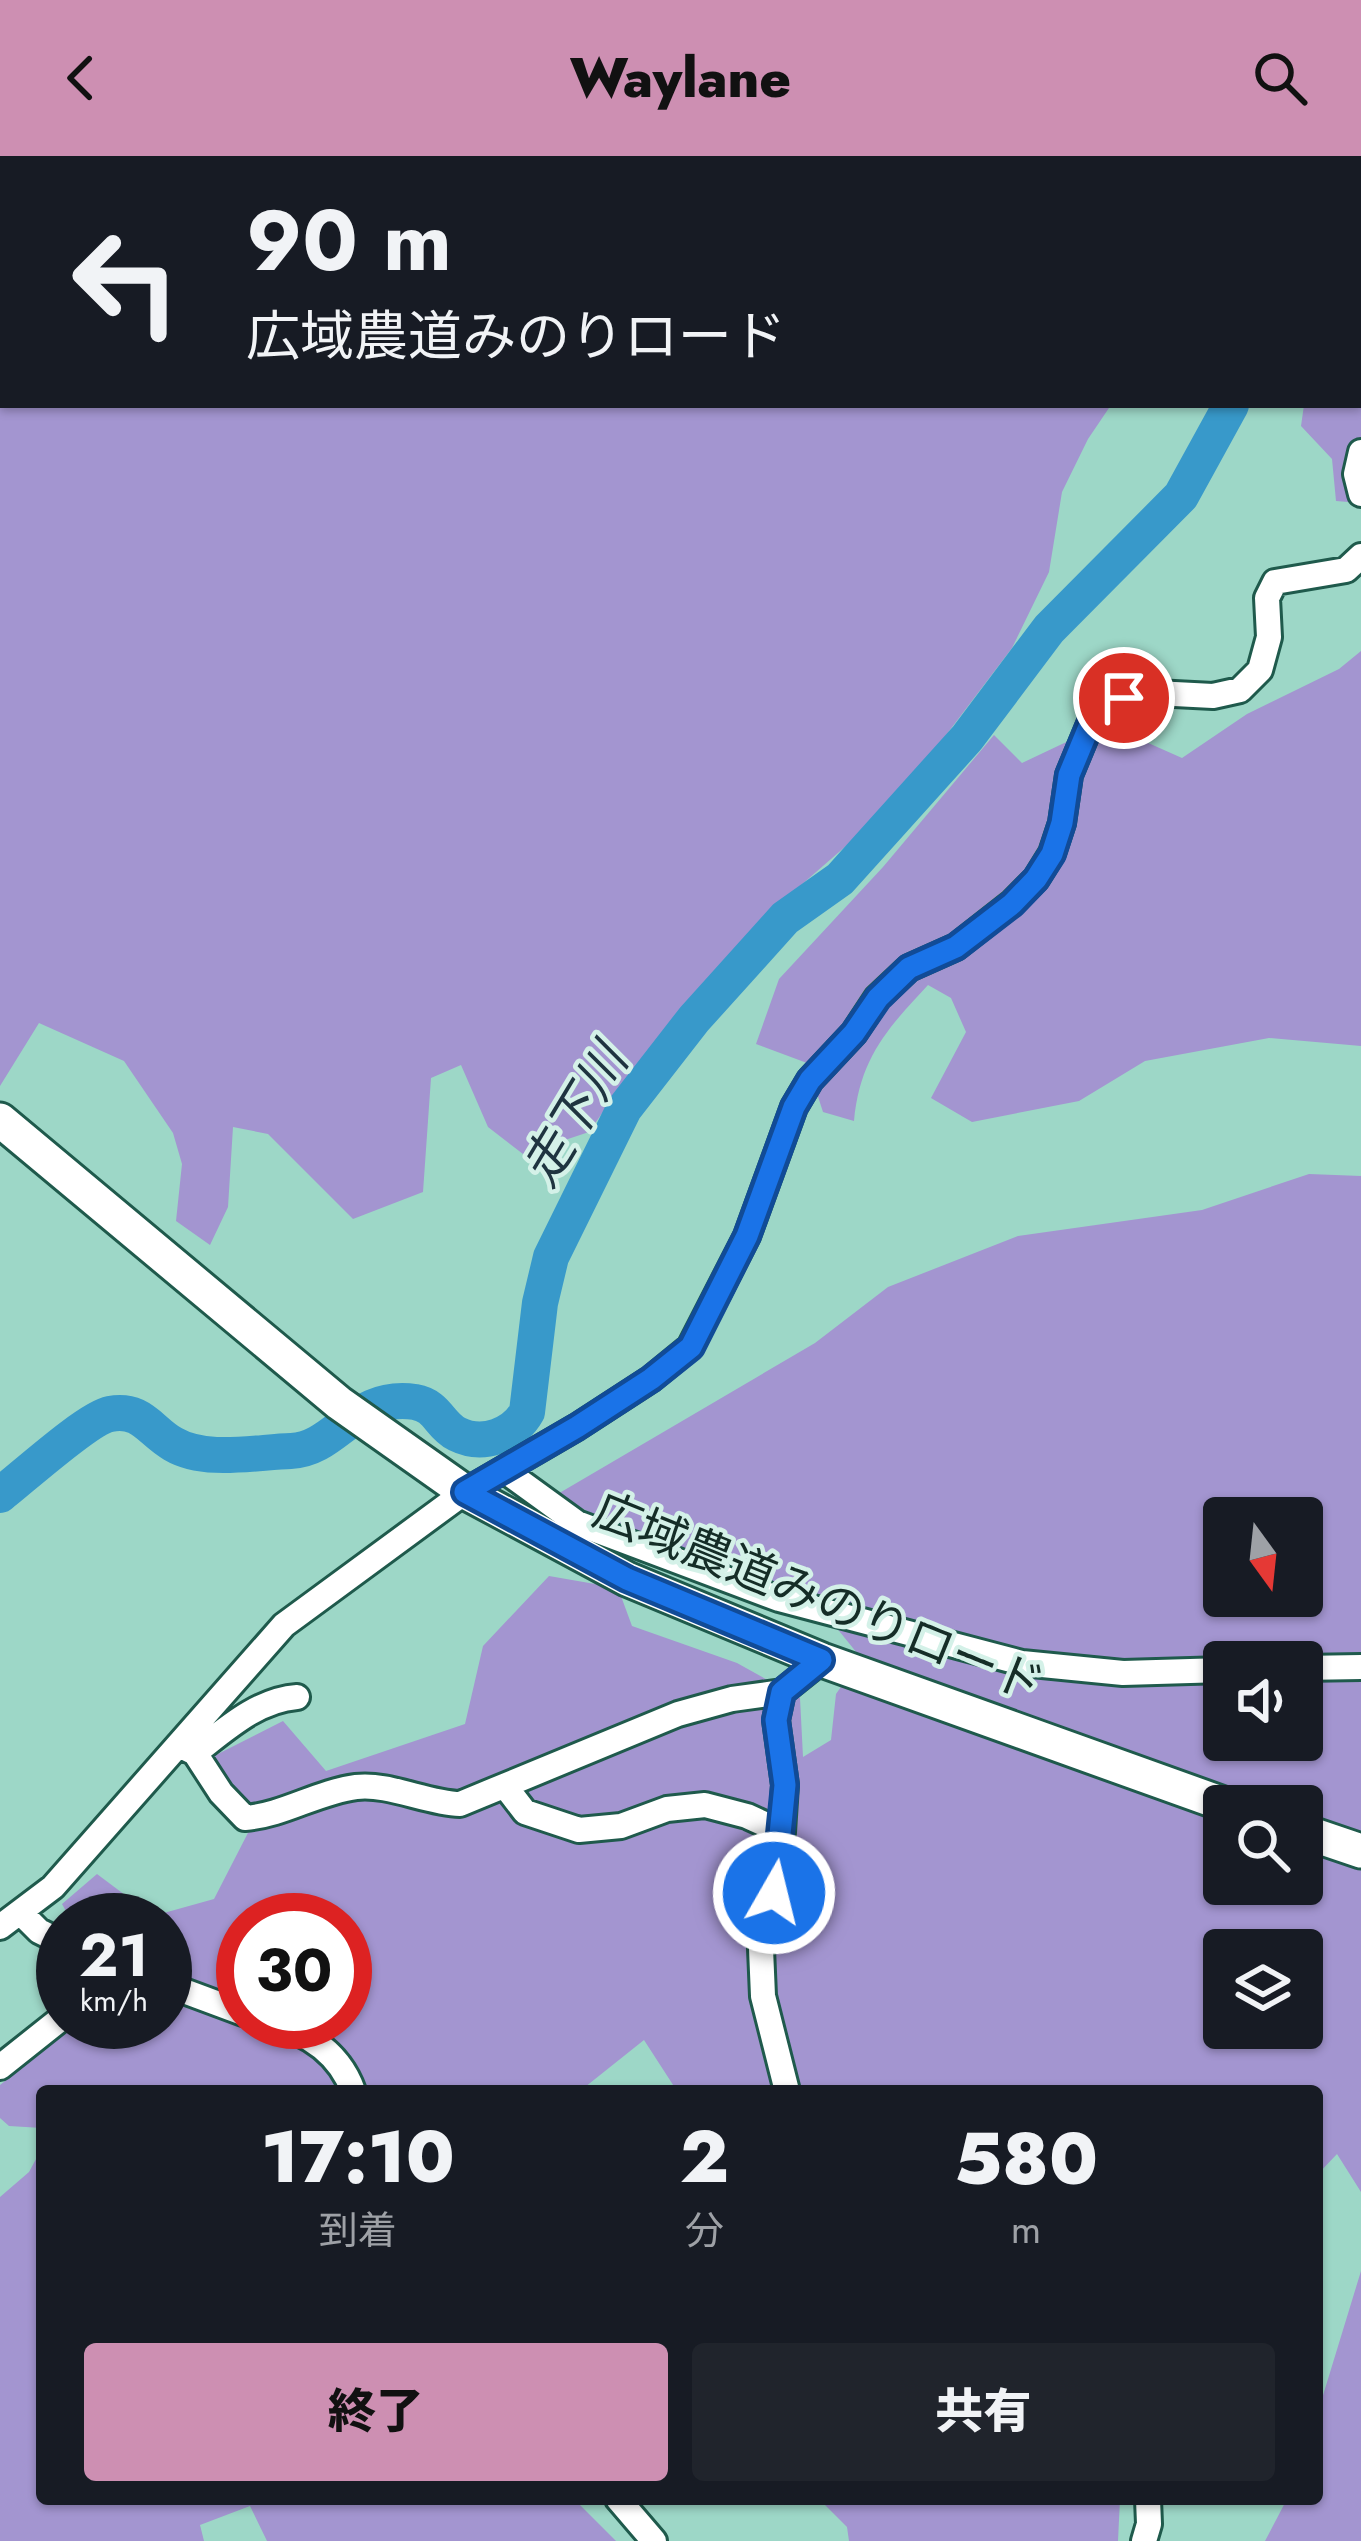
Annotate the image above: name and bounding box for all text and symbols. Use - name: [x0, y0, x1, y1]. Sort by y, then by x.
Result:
- text: Waylane: [570, 39, 791, 117]
- icon: back: [48, 45, 114, 111]
- icon: search: [1247, 45, 1313, 111]
- text: 90 m: [246, 180, 452, 302]
- icon: left: [48, 204, 204, 360]
- text: 広域農道みのりロード: [246, 297, 786, 375]
- pin: [1073, 647, 1175, 749]
- icon: arrive: [1091, 665, 1157, 731]
- water label: 走下川: [503, 1026, 648, 1200]
- street label: 広域農道みのりロード: [583, 1476, 1054, 1719]
- north arrow: [1203, 1497, 1323, 1617]
- map controls: [1203, 1497, 1323, 2049]
- button: sound: [1203, 1641, 1323, 1761]
- button: search: [1203, 1785, 1323, 1905]
- position arrow: [711, 1830, 837, 1956]
- speed limit sign: 30: [216, 1893, 372, 2049]
- text: 21: [79, 1912, 149, 1999]
- button: layers: [1203, 1929, 1323, 2049]
- text: km/h: [80, 1979, 148, 2022]
- text: 17:10: [261, 2105, 455, 2209]
- text: 2: [680, 2105, 729, 2209]
- text: 580: [954, 2107, 1098, 2211]
- text: m: [1011, 2201, 1041, 2258]
- text: 到着: [319, 2202, 397, 2259]
- text: 分: [685, 2202, 724, 2259]
- button: 終了: [84, 2343, 668, 2481]
- button: 共有: [692, 2343, 1275, 2481]

